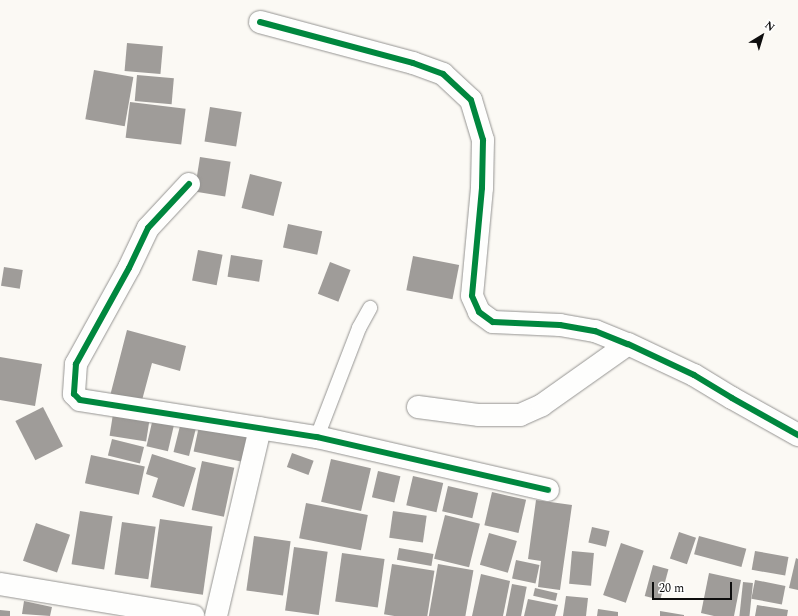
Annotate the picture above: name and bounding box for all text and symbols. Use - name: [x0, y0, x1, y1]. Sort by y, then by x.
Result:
- north arrow: [742, 16, 782, 56]
- text: N: [761, 17, 778, 36]
- scale bar: [654, 574, 734, 600]
- text: 20 m: [659, 579, 684, 598]

